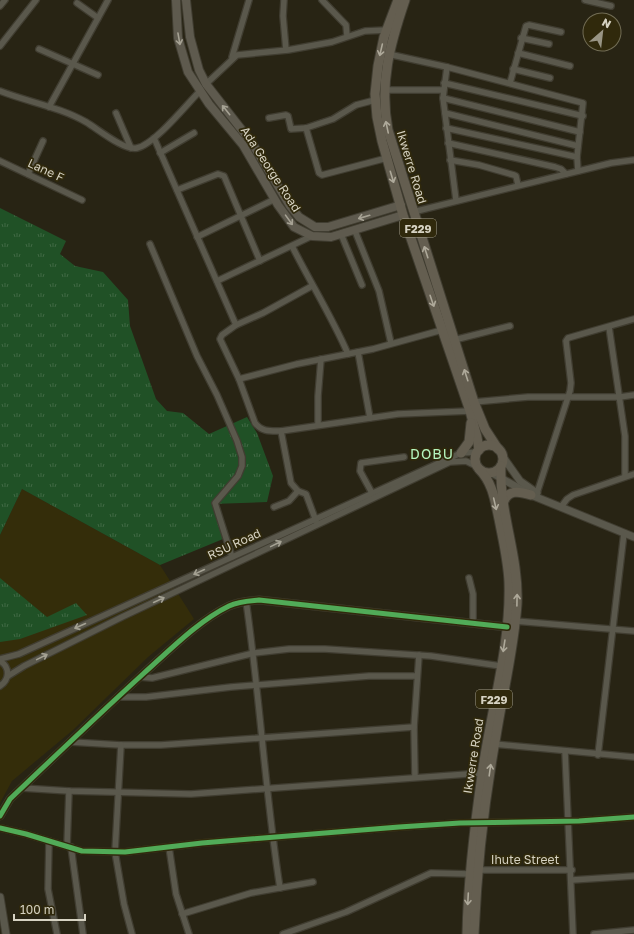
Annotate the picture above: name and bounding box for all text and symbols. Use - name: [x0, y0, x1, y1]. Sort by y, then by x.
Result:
- north arrow: [582, 12, 622, 52]
- text: N: [600, 15, 614, 30]
- one-way arrow: [175, 32, 183, 45]
- one-way arrow: [377, 43, 384, 56]
- one-way arrow: [221, 104, 230, 115]
- one-way arrow: [383, 121, 391, 134]
- street label: Ada George Road: [238, 123, 304, 215]
- street label: Ikwerre Road: [394, 129, 430, 205]
- street label: Lane F: [26, 155, 66, 185]
- one-way arrow: [389, 171, 396, 184]
- one-way arrow: [285, 214, 293, 225]
- one-way arrow: [357, 214, 370, 221]
- road number: F229: [400, 219, 436, 237]
- one-way arrow: [421, 246, 429, 258]
- one-way arrow: [429, 295, 437, 307]
- one-way arrow: [462, 369, 469, 382]
- district label: DOBU: [410, 445, 454, 462]
- one-way arrow: [492, 497, 500, 510]
- street label: RSU Road: [205, 525, 263, 563]
- one-way arrow: [270, 540, 282, 547]
- one-way arrow: [193, 569, 205, 576]
- one-way arrow: [513, 594, 520, 607]
- one-way arrow: [152, 596, 164, 603]
- one-way arrow: [75, 623, 87, 630]
- one-way arrow: [500, 639, 508, 652]
- one-way arrow: [35, 653, 47, 660]
- road number: F229: [476, 690, 512, 708]
- street label: Ikwerre Road: [460, 717, 486, 795]
- one-way arrow: [486, 764, 494, 777]
- street label: Ihute Street: [491, 852, 560, 867]
- one-way arrow: [465, 892, 472, 905]
- scale bar: [14, 896, 85, 922]
- text: 100 m: [20, 902, 54, 917]

